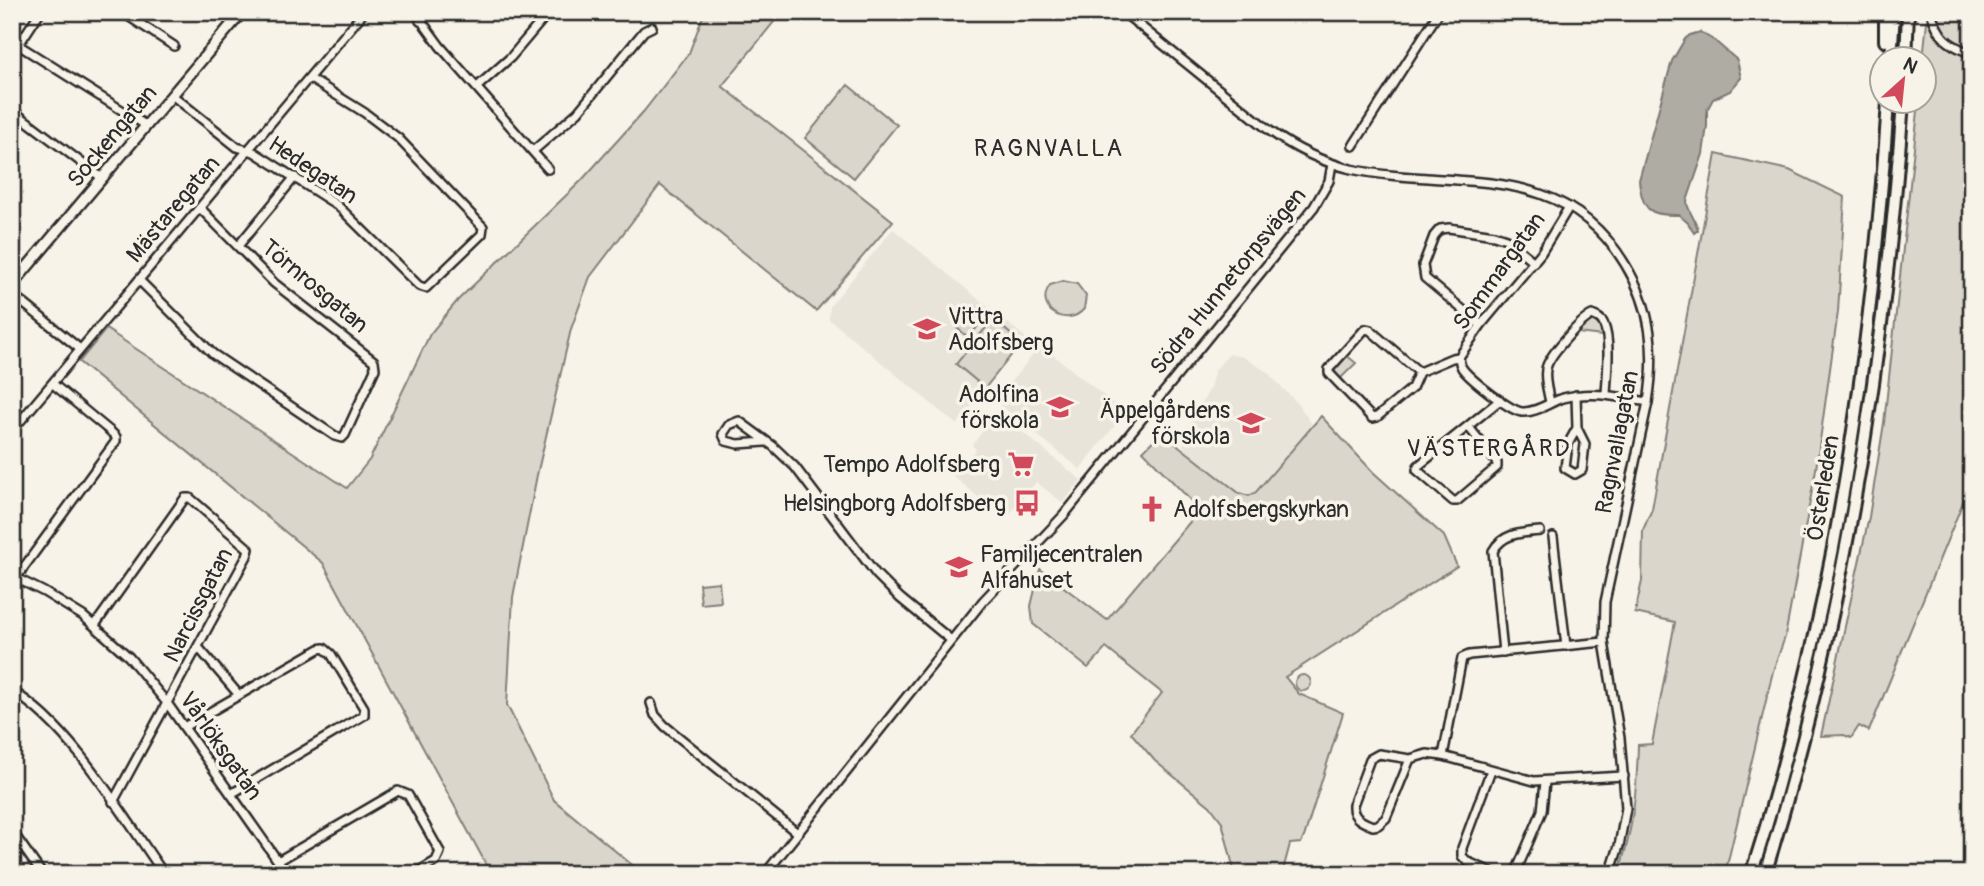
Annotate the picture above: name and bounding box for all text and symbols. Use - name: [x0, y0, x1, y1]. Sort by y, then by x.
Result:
- north arrow: [1868, 46, 1938, 116]
- text: N: [1899, 52, 1922, 79]
- street label: Sockengatan: [61, 79, 163, 193]
- street label: Hedegatan: [263, 130, 363, 210]
- district label: RAGNVALLA: [974, 134, 1124, 163]
- street label: Mästaregatan: [120, 150, 226, 268]
- street label: Södra Hunnetorpsvägen: [1144, 182, 1312, 380]
- street label: Sommargatan: [1447, 206, 1551, 336]
- street label: Törnrosgatan: [256, 233, 374, 339]
- place label: Vittra Adolfsberg: [948, 302, 1054, 357]
- school or university icon: Vittra Adolfsberg: [912, 314, 942, 344]
- street label: Ragnvallagatan: [1589, 368, 1645, 516]
- place label: Adolfina förskola: [958, 380, 1039, 435]
- school or university icon: Adolfina förskola: [1045, 392, 1075, 422]
- place label: Äppelgårdens förskola: [1100, 396, 1230, 451]
- school or university icon: Äppelgårdens förskola: [1236, 408, 1266, 438]
- district label: VÄSTERGÅRD: [1406, 433, 1572, 463]
- street label: Österleden: [1800, 433, 1846, 543]
- supermarket icon: Tempo Adolfsberg: [1006, 449, 1036, 479]
- place label: Tempo Adolfsberg: [823, 450, 1000, 479]
- bus stop icon: Helsingborg Adolfsberg: [1012, 488, 1042, 518]
- place label: Helsingborg Adolfsberg: [783, 489, 1006, 518]
- church icon: Adolfsbergskyrkan: [1137, 494, 1167, 524]
- place label: Adolfsbergskyrkan: [1173, 495, 1349, 524]
- place label: Familjecentralen Alfahuset: [980, 540, 1143, 595]
- street label: Narcissgatan: [157, 543, 239, 667]
- school or university icon: Familjecentralen Alfahuset: [944, 552, 974, 582]
- street label: Vårlöksgatan: [173, 686, 269, 806]

